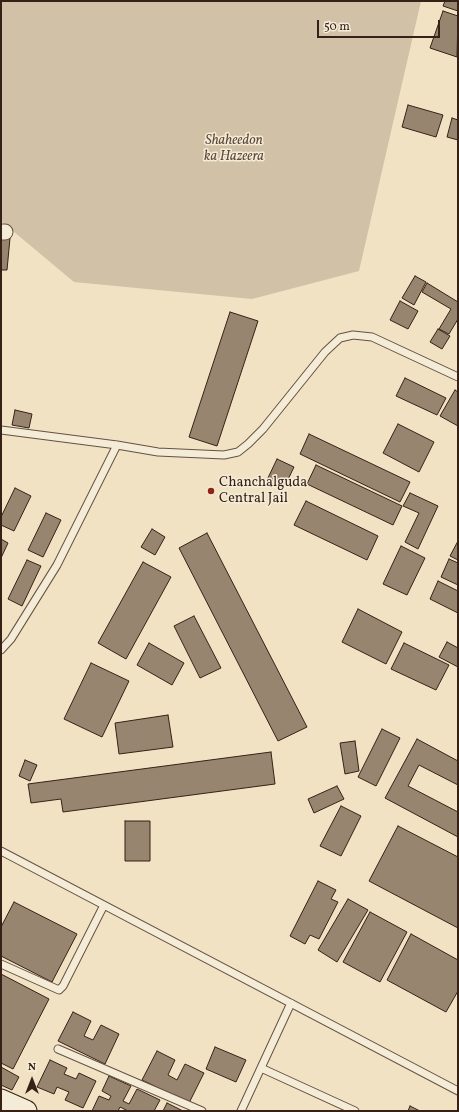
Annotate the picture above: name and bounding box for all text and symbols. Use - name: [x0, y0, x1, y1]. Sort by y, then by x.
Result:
- scale bar: [319, 12, 442, 38]
- text: 50 m: [324, 19, 350, 35]
- park label: Shaheedon ka Hazeera: [204, 133, 264, 166]
- place label: Chanchalguda Central Jail: [219, 475, 307, 508]
- marker: Chanchalguda Central Jail: [206, 486, 216, 496]
- north arrow: [12, 1060, 52, 1100]
- text: N: [28, 1060, 36, 1075]

